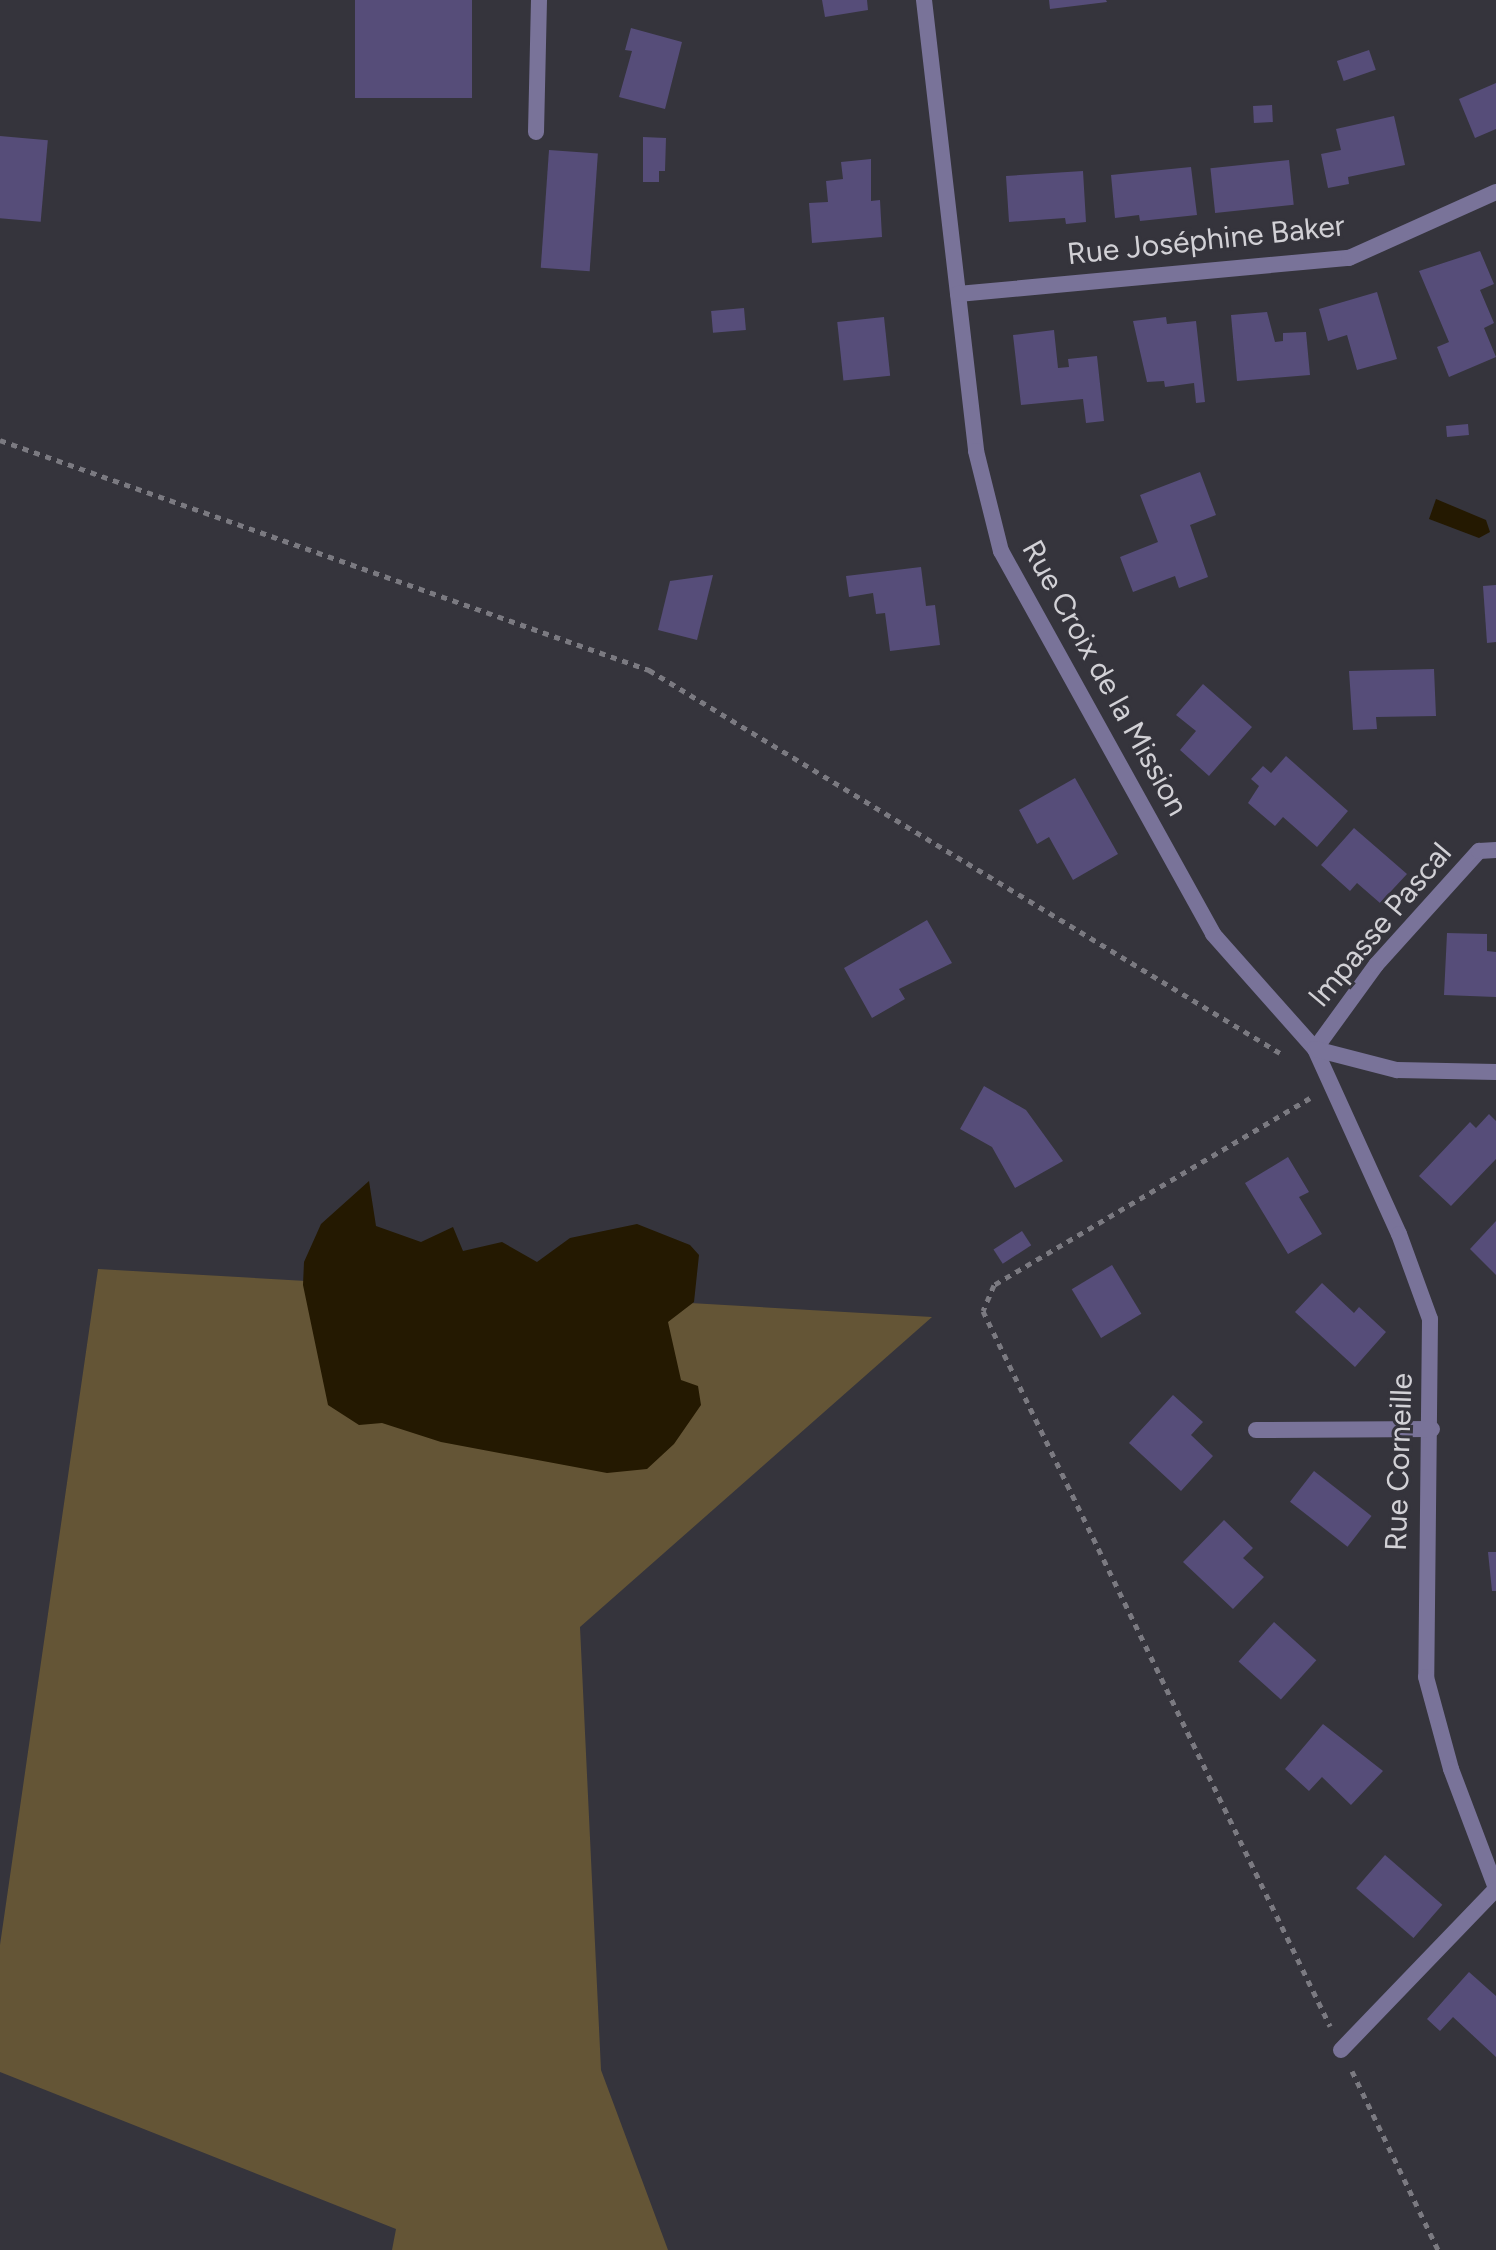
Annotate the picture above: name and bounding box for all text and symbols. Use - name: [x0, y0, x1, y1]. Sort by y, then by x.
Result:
- street label: Rue Joséphine Baker: [1065, 208, 1347, 272]
- street label: Rue Croix de la Mission: [1014, 534, 1196, 822]
- street label: Impasse Pascal: [1301, 836, 1459, 1014]
- street label: Rue Corneille: [1378, 1372, 1420, 1552]

